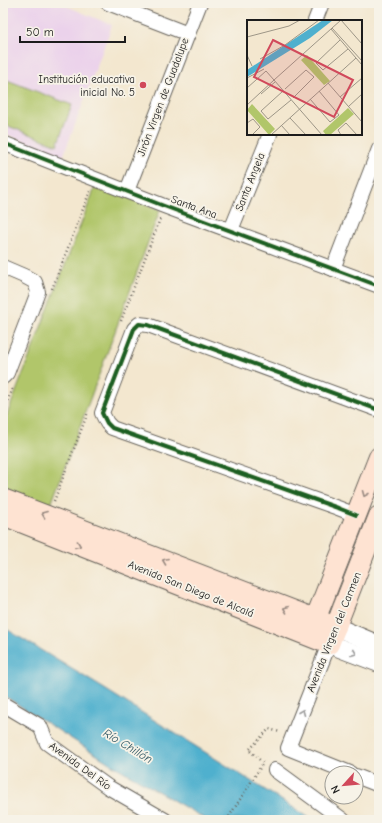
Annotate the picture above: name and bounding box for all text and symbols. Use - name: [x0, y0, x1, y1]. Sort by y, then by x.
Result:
- scale bar: [20, 18, 125, 44]
- inset map: [247, 20, 362, 135]
- text: 50 m: [26, 25, 54, 39]
- street label: Jirón Virgen de Guadalupe: [134, 36, 192, 158]
- place label: Institución educativa inicial No. 5: [39, 73, 135, 99]
- marker: Institución educativa inicial No. 5: [138, 80, 148, 90]
- street label: Santa Angela: [232, 151, 268, 213]
- street label: Santa Ana: [169, 193, 219, 221]
- one-way arrow: [361, 490, 369, 497]
- one-way arrow: [40, 511, 47, 519]
- one-way arrow: [75, 540, 82, 548]
- street label: Avenida San Diego de Alcalá: [126, 558, 256, 620]
- one-way arrow: [161, 558, 168, 566]
- street label: Avenida Vírgen del Carmen: [304, 570, 364, 694]
- one-way arrow: [283, 605, 290, 613]
- one-way arrow: [351, 649, 358, 657]
- one-way arrow: [298, 708, 306, 715]
- water label: Río Chillón: [101, 726, 155, 766]
- street label: Avenida Del Río: [46, 739, 114, 793]
- north arrow: [324, 765, 364, 805]
- text: N: [328, 783, 343, 795]

